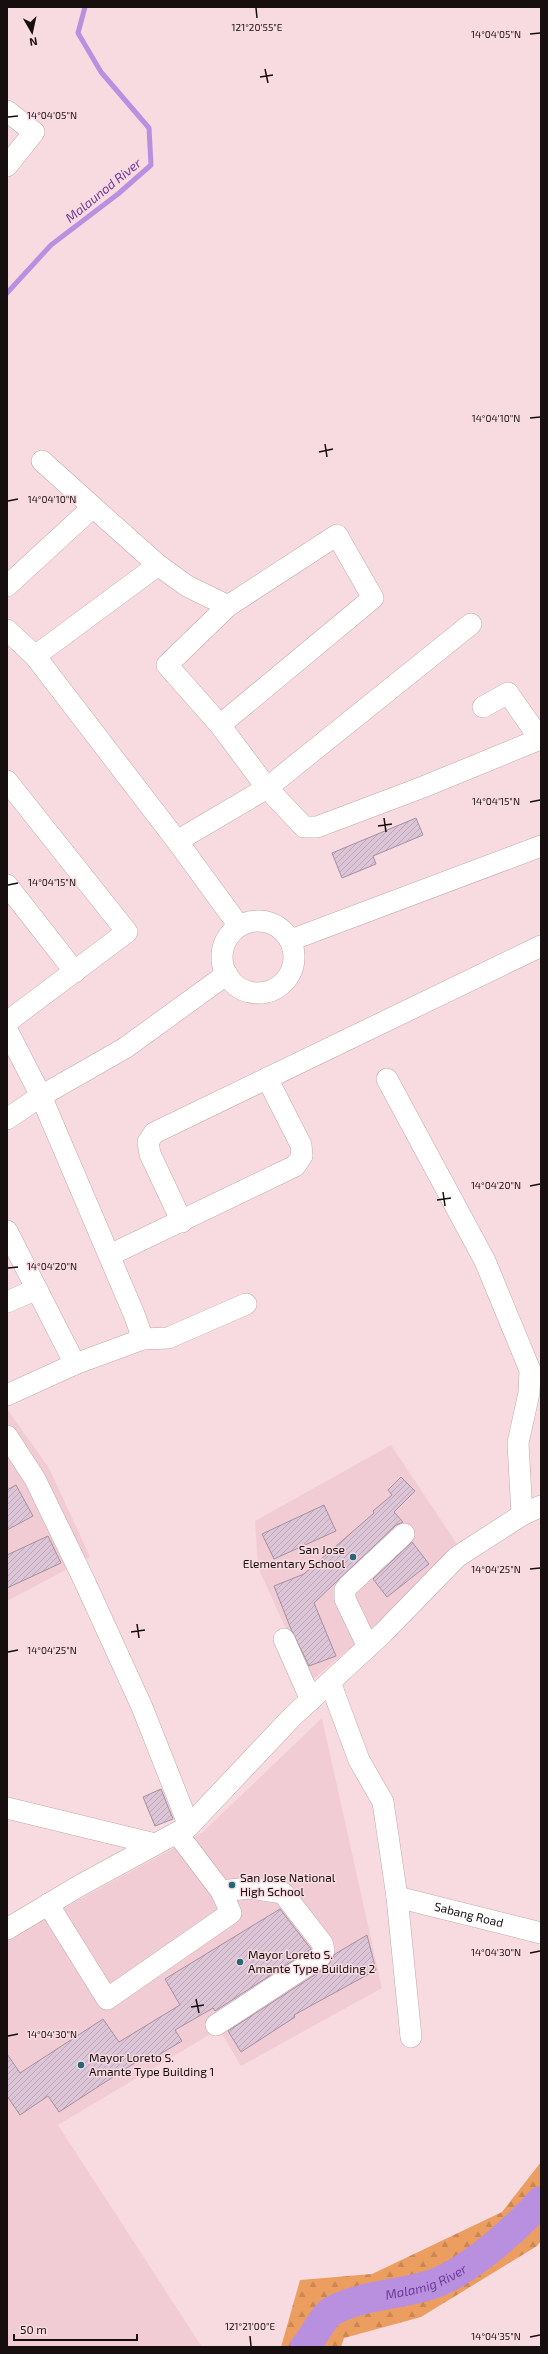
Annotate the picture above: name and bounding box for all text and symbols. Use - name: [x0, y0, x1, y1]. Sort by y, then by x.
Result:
- north arrow: [12, 12, 52, 52]
- text: 121°20'55"E: [232, 21, 283, 33]
- text: 14°04'05"N: [471, 28, 521, 40]
- text: N: [29, 35, 39, 49]
- text: 14°04'05"N: [27, 109, 77, 121]
- water label: Malaunod River: [62, 154, 145, 225]
- text: 14°04'10"N: [472, 412, 520, 424]
- text: 14°04'10"N: [28, 493, 76, 505]
- text: 14°04'15"N: [472, 795, 520, 807]
- text: 14°04'15"N: [28, 876, 76, 888]
- text: 14°04'20"N: [471, 1179, 521, 1191]
- text: 14°04'20"N: [27, 1260, 77, 1272]
- place label: San Jose Elementary School: [243, 1542, 345, 1570]
- marker: San Jose Elementary School: [348, 1552, 358, 1562]
- text: 14°04'25"N: [471, 1563, 521, 1575]
- text: 14°04'25"N: [27, 1644, 77, 1656]
- place label: San Jose National High School: [240, 1870, 336, 1898]
- marker: San Jose National High School: [227, 1880, 237, 1890]
- street label: Sabang Road: [433, 1899, 505, 1929]
- text: 14°04'30"N: [471, 1946, 521, 1958]
- place label: Mayor Loreto S. Amante Type Building 2: [248, 1947, 376, 1975]
- marker: Mayor Loreto S. Amante Type Building 2: [235, 1957, 245, 1967]
- text: 14°04'30"N: [27, 2028, 77, 2040]
- place label: Mayor Loreto S. Amante Type Building 1: [89, 2050, 214, 2078]
- marker: Mayor Loreto S. Amante Type Building 1: [76, 2060, 86, 2070]
- water label: Malamig River: [384, 2260, 470, 2303]
- scale bar: [14, 2316, 137, 2342]
- text: 121°21'00"E: [225, 2320, 275, 2332]
- text: 50 m: [20, 2322, 47, 2336]
- text: 14°04'35"N: [471, 2330, 521, 2342]

